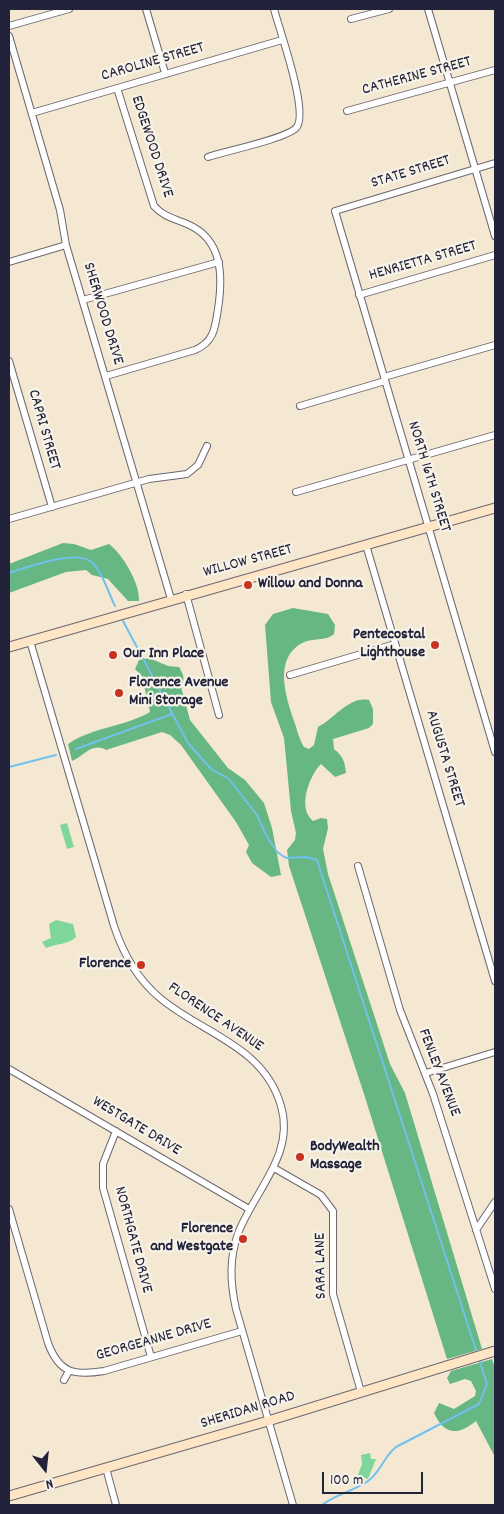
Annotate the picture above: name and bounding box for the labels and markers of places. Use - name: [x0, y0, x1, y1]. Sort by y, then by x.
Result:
- place label: Willow and Donna: [258, 575, 363, 595]
- marker: Willow and Donna: [242, 579, 254, 591]
- place label: Pentecostal Lighthouse: [353, 626, 425, 664]
- marker: Pentecostal Lighthouse: [429, 639, 441, 651]
- place label: Our Inn Place: [123, 645, 204, 665]
- marker: Our Inn Place: [107, 649, 119, 661]
- place label: Florence Avenue Mini Storage: [129, 674, 228, 712]
- marker: Florence Avenue Mini Storage: [113, 687, 125, 699]
- place label: Florence: [79, 955, 131, 975]
- marker: Florence: [135, 959, 147, 971]
- place label: BodyWealth Massage: [310, 1138, 379, 1176]
- marker: BodyWealth Massage: [294, 1151, 306, 1163]
- place label: Florence and Westgate: [151, 1220, 233, 1258]
- marker: Florence and Westgate: [237, 1233, 249, 1245]

